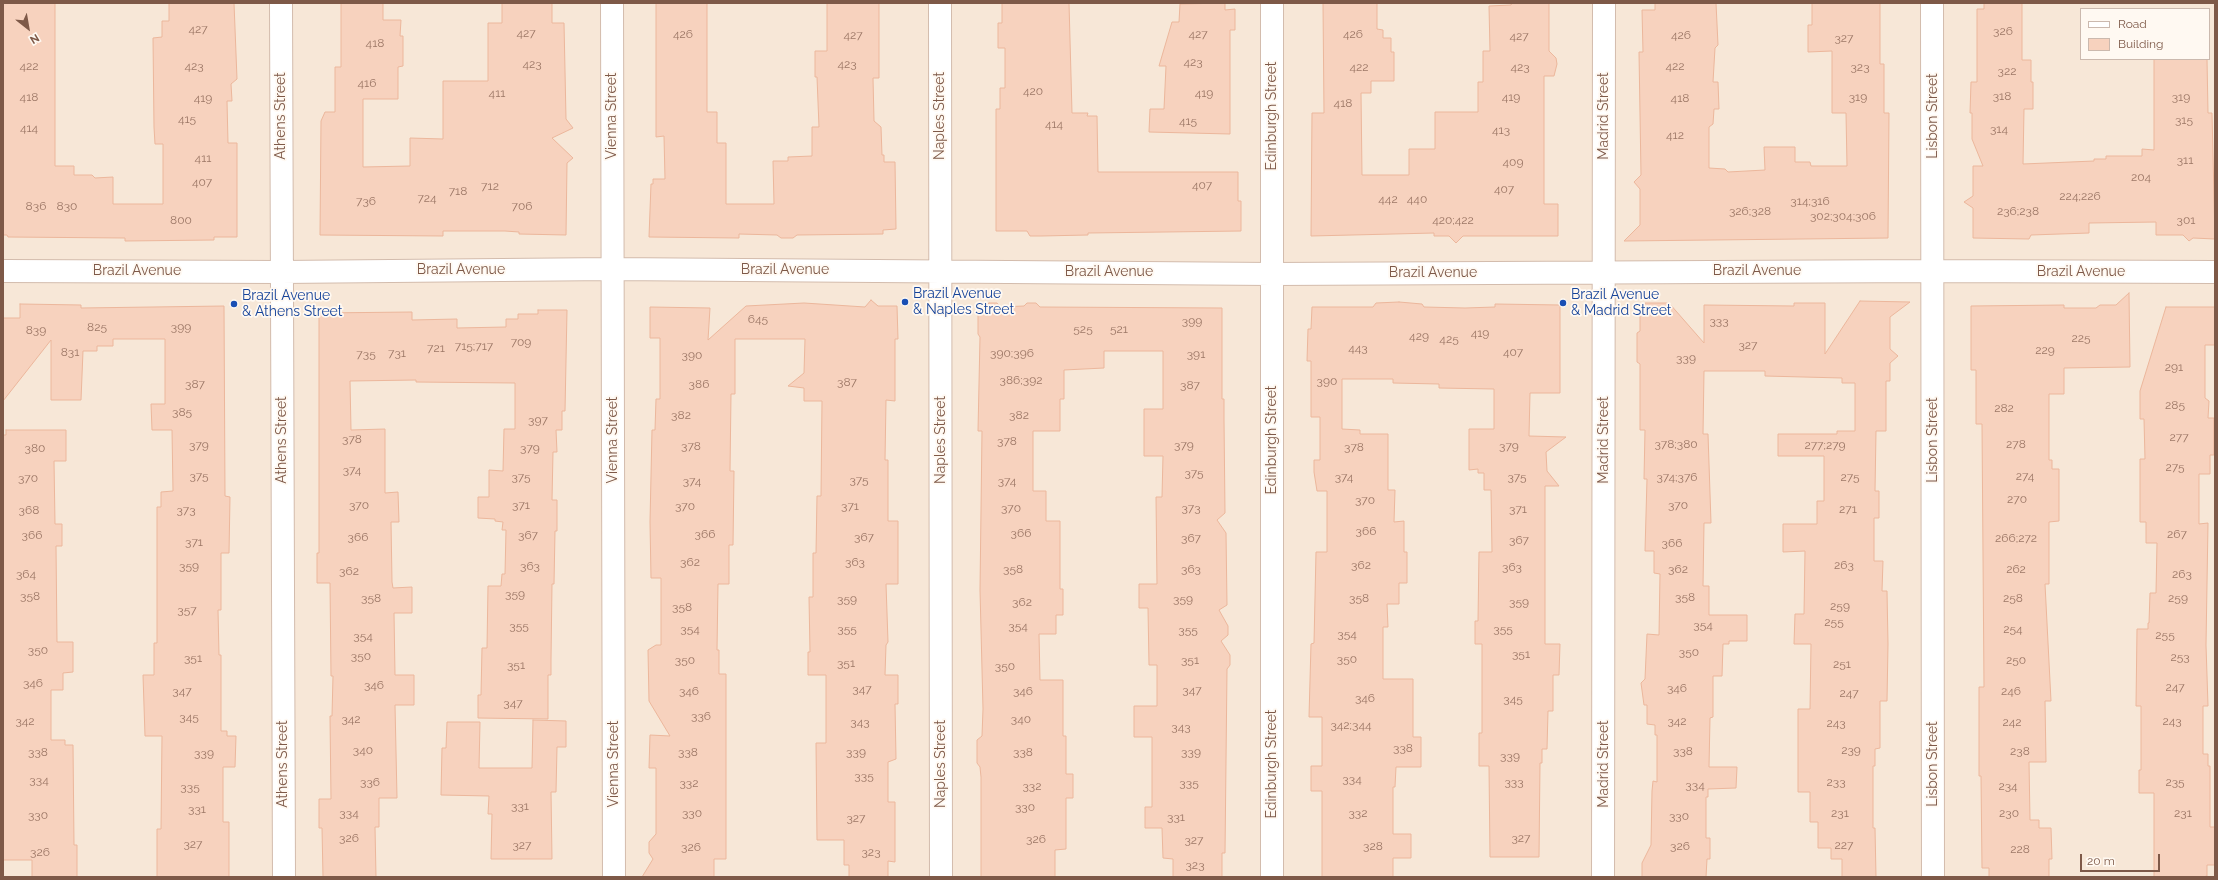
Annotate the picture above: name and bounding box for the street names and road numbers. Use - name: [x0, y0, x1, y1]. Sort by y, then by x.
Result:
- street label: Edinburgh Street: [1264, 61, 1280, 171]
- street label: Athens Street: [273, 72, 289, 160]
- street label: Vienna Street: [604, 72, 620, 160]
- street label: Naples Street: [932, 72, 948, 160]
- street label: Madrid Street: [1596, 72, 1612, 160]
- street label: Lisbon Street: [1925, 73, 1941, 159]
- street label: Brazil Avenue: [417, 262, 505, 278]
- street label: Brazil Avenue: [741, 262, 829, 278]
- street label: Brazil Avenue: [93, 263, 181, 279]
- street label: Brazil Avenue: [1713, 263, 1801, 279]
- street label: Brazil Avenue: [1065, 264, 1153, 280]
- street label: Brazil Avenue: [2037, 264, 2125, 280]
- street label: Brazil Avenue: [1389, 265, 1477, 281]
- street label: Edinburgh Street: [1264, 385, 1280, 495]
- street label: Athens Street: [274, 396, 290, 484]
- street label: Vienna Street: [605, 396, 621, 484]
- street label: Naples Street: [933, 396, 949, 484]
- street label: Madrid Street: [1596, 396, 1612, 484]
- street label: Lisbon Street: [1925, 397, 1941, 483]
- street label: Edinburgh Street: [1264, 709, 1280, 819]
- street label: Athens Street: [275, 720, 291, 808]
- street label: Vienna Street: [606, 720, 622, 808]
- street label: Naples Street: [933, 720, 949, 808]
- street label: Madrid Street: [1596, 720, 1612, 808]
- street label: Lisbon Street: [1925, 721, 1941, 807]

